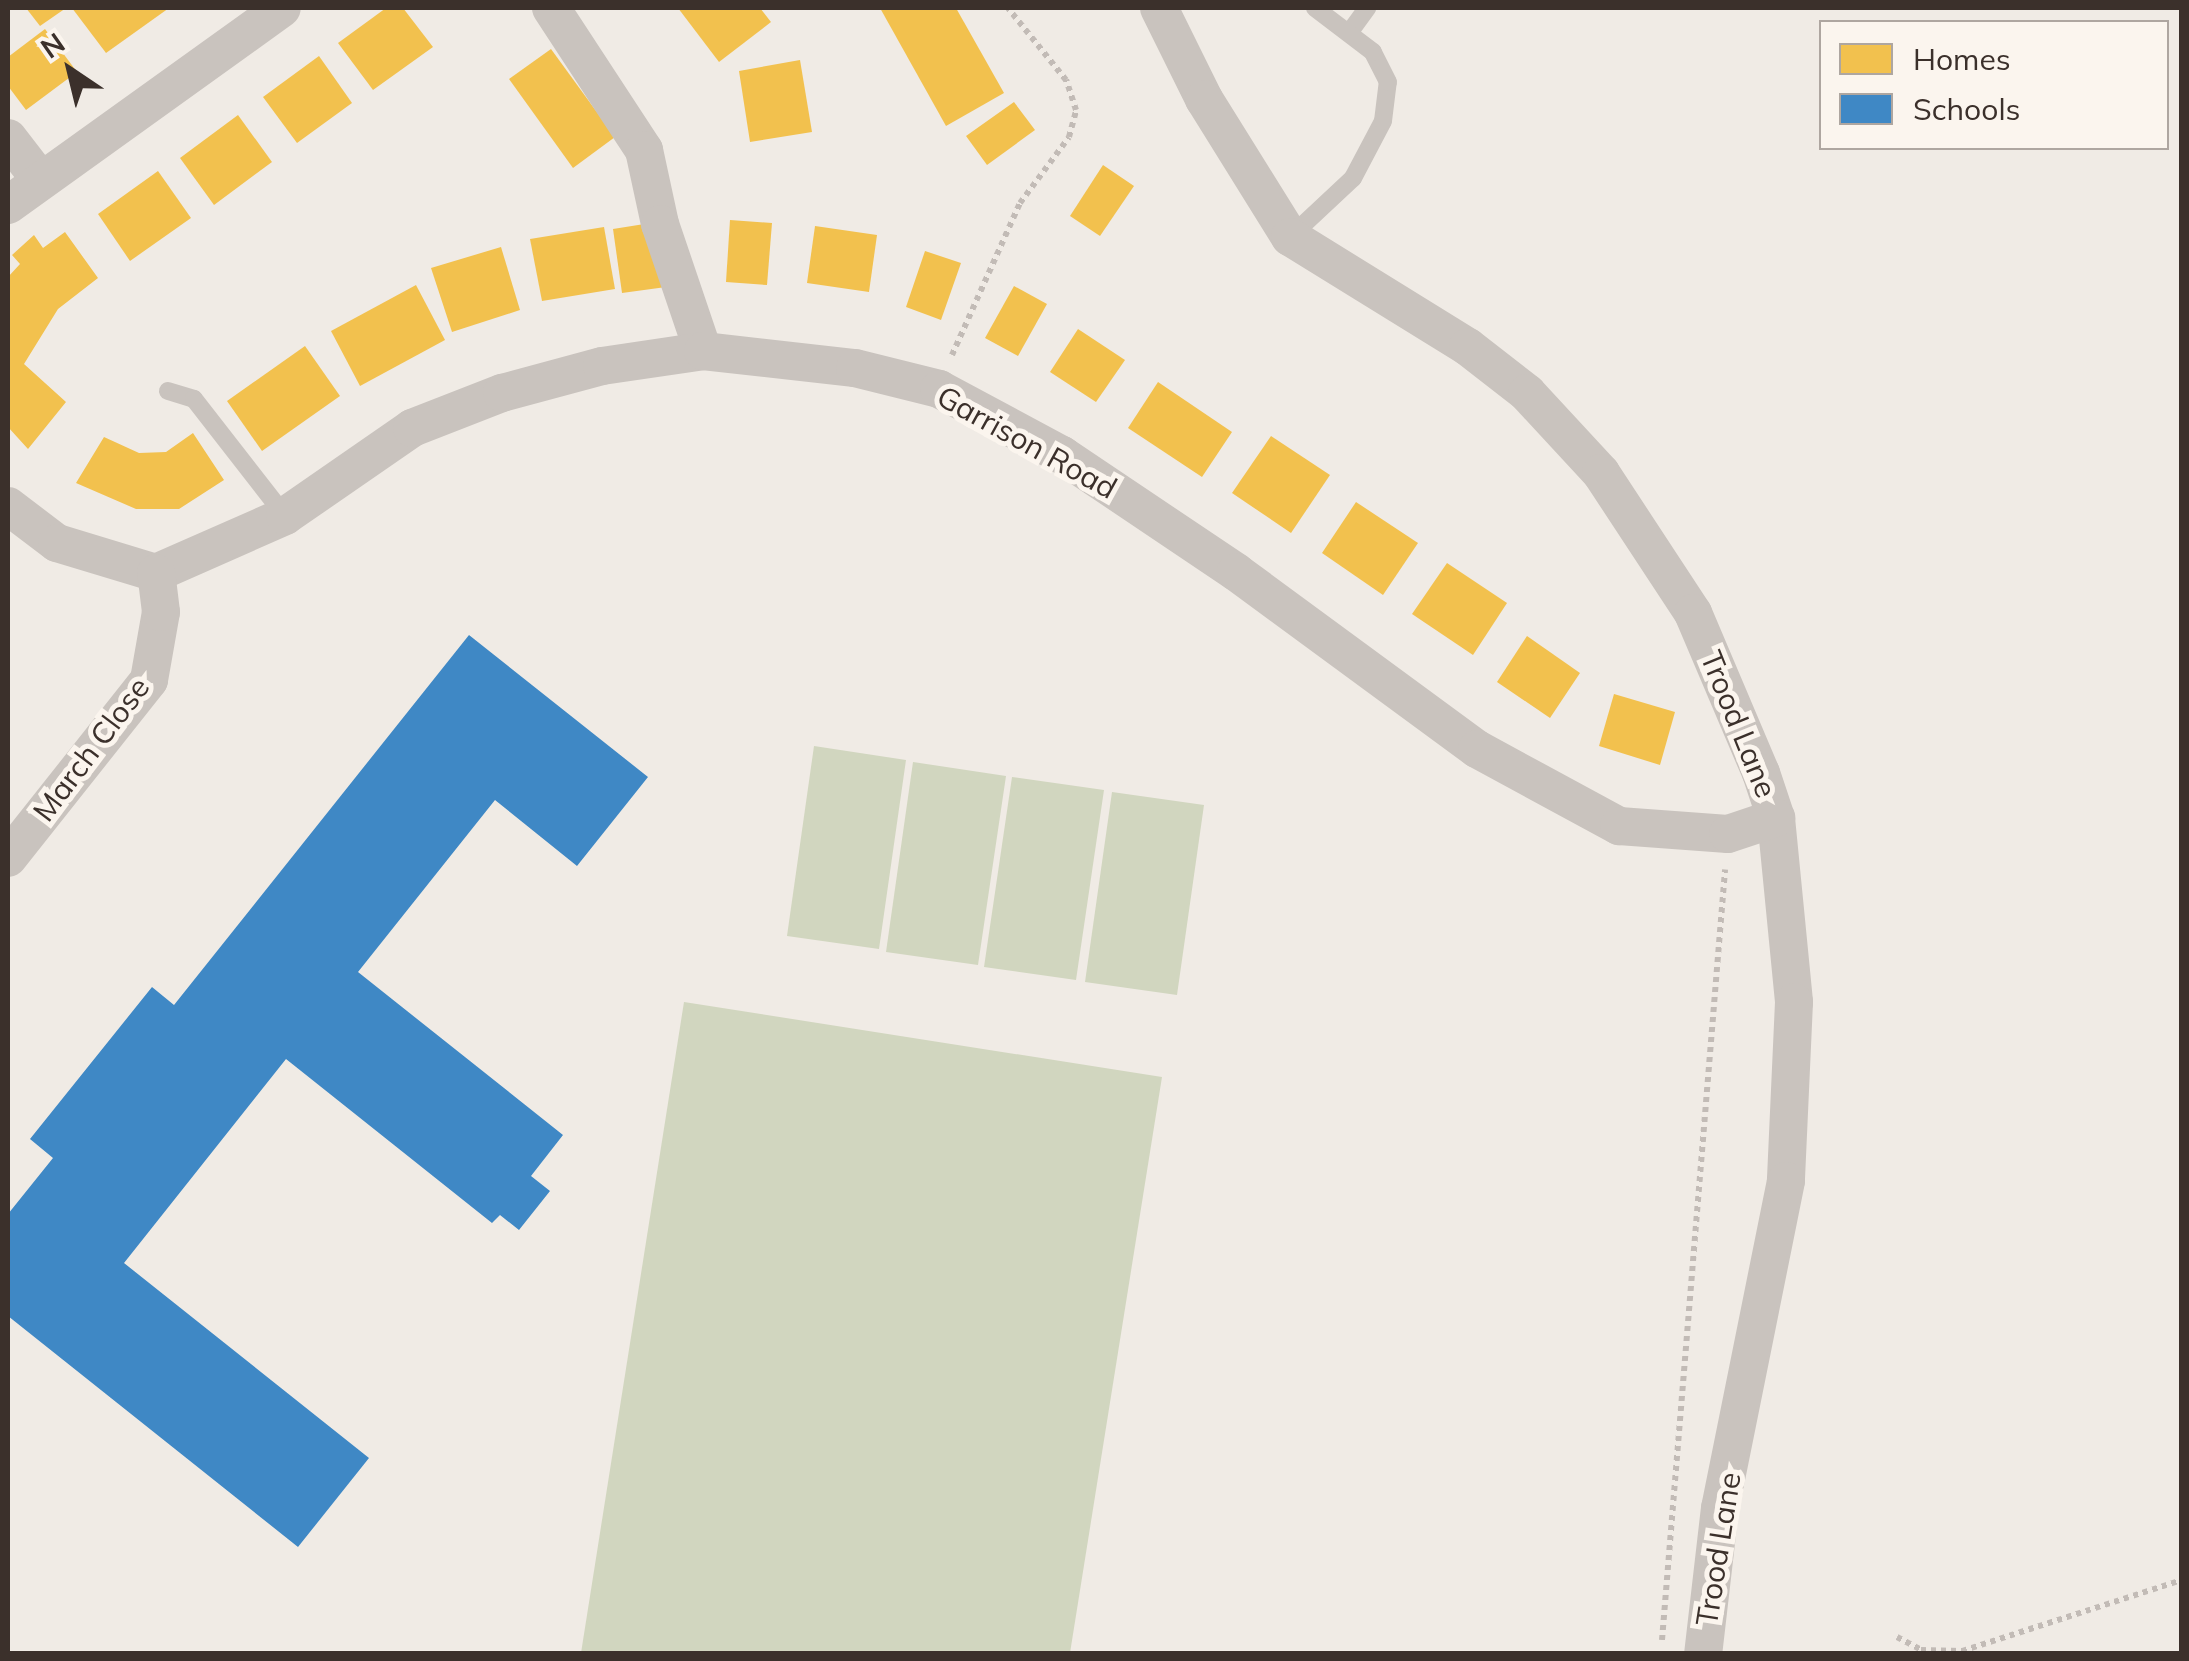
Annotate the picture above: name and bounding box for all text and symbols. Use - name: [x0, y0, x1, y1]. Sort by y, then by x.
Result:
- north arrow: [20, 20, 120, 120]
- legend: [1819, 20, 2169, 150]
- text: N: [34, 25, 71, 65]
- text: Homes: [1913, 40, 2011, 78]
- text: Schools: [1913, 90, 2020, 128]
- street label: Garrison Road: [931, 378, 1123, 506]
- street label: Trood Lane: [1693, 645, 1785, 803]
- street label: March Close: [25, 670, 157, 828]
- street label: Trood Lane: [1688, 1470, 1748, 1628]

